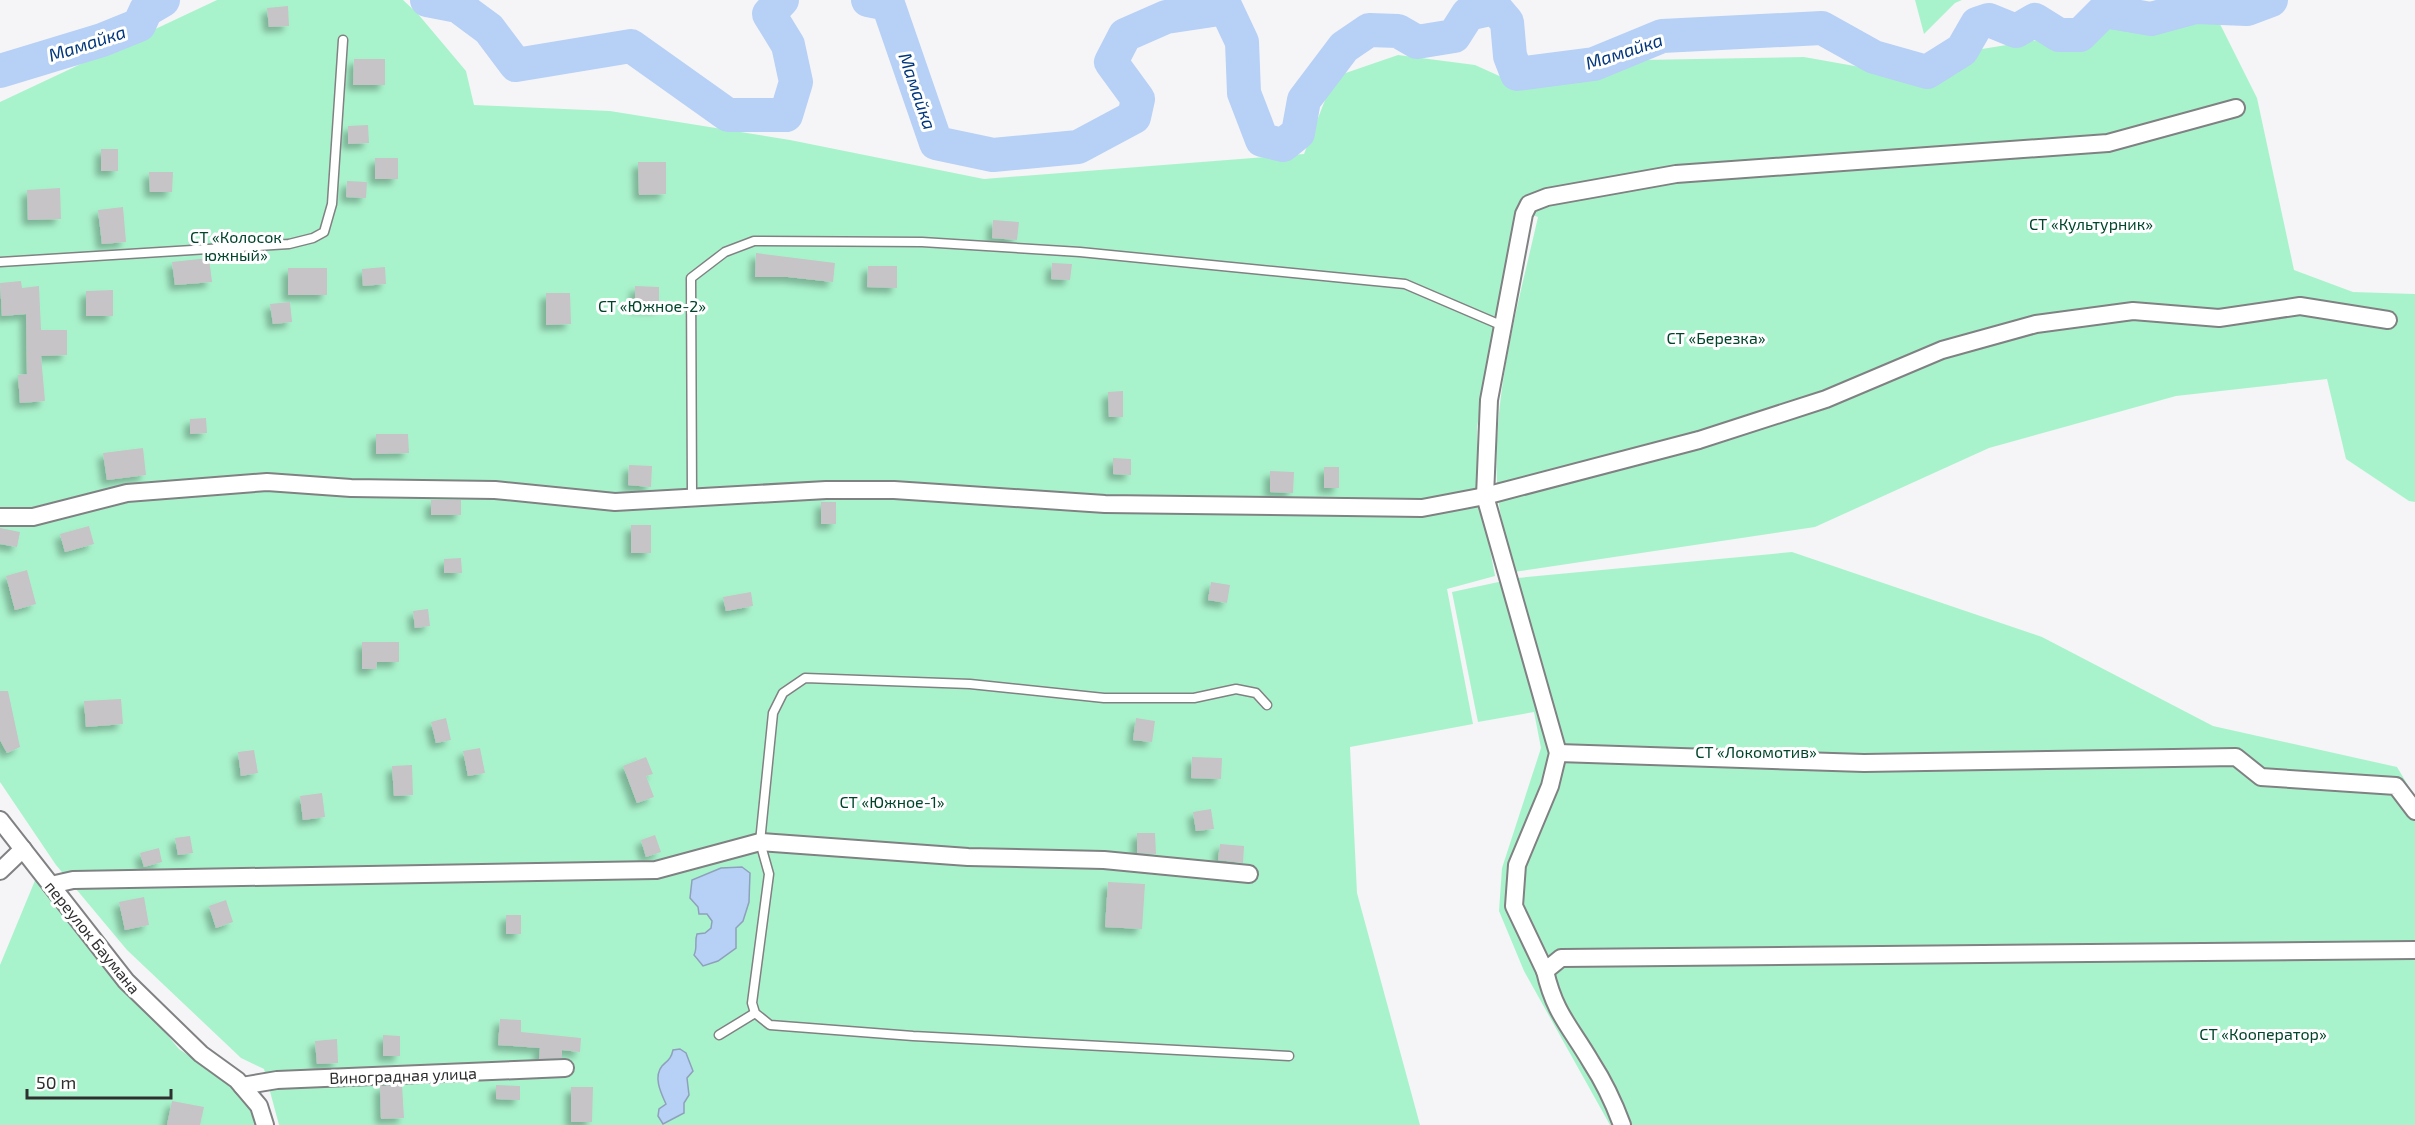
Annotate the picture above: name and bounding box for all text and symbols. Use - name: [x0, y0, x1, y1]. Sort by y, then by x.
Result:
- water label: Мамайка: [46, 20, 128, 66]
- water label: Мамайка: [1583, 28, 1665, 74]
- water label: Мамайка: [895, 50, 941, 132]
- park label: СТ «Культурник»: [2029, 214, 2153, 234]
- park label: СТ «Колосок южный»: [190, 227, 282, 264]
- park label: СТ «Южное-2»: [598, 296, 706, 315]
- park label: СТ «Березка»: [1666, 328, 1766, 347]
- park label: СТ «Локомотив»: [1695, 742, 1817, 761]
- park label: СТ «Южное-1»: [839, 792, 945, 811]
- street label: переулок Баумана: [41, 877, 144, 998]
- park label: СТ «Кооператор»: [2199, 1024, 2327, 1043]
- scale bar: [27, 1062, 171, 1100]
- street label: Виноградная улица: [329, 1063, 477, 1088]
- text: 50 m: [36, 1071, 76, 1093]

